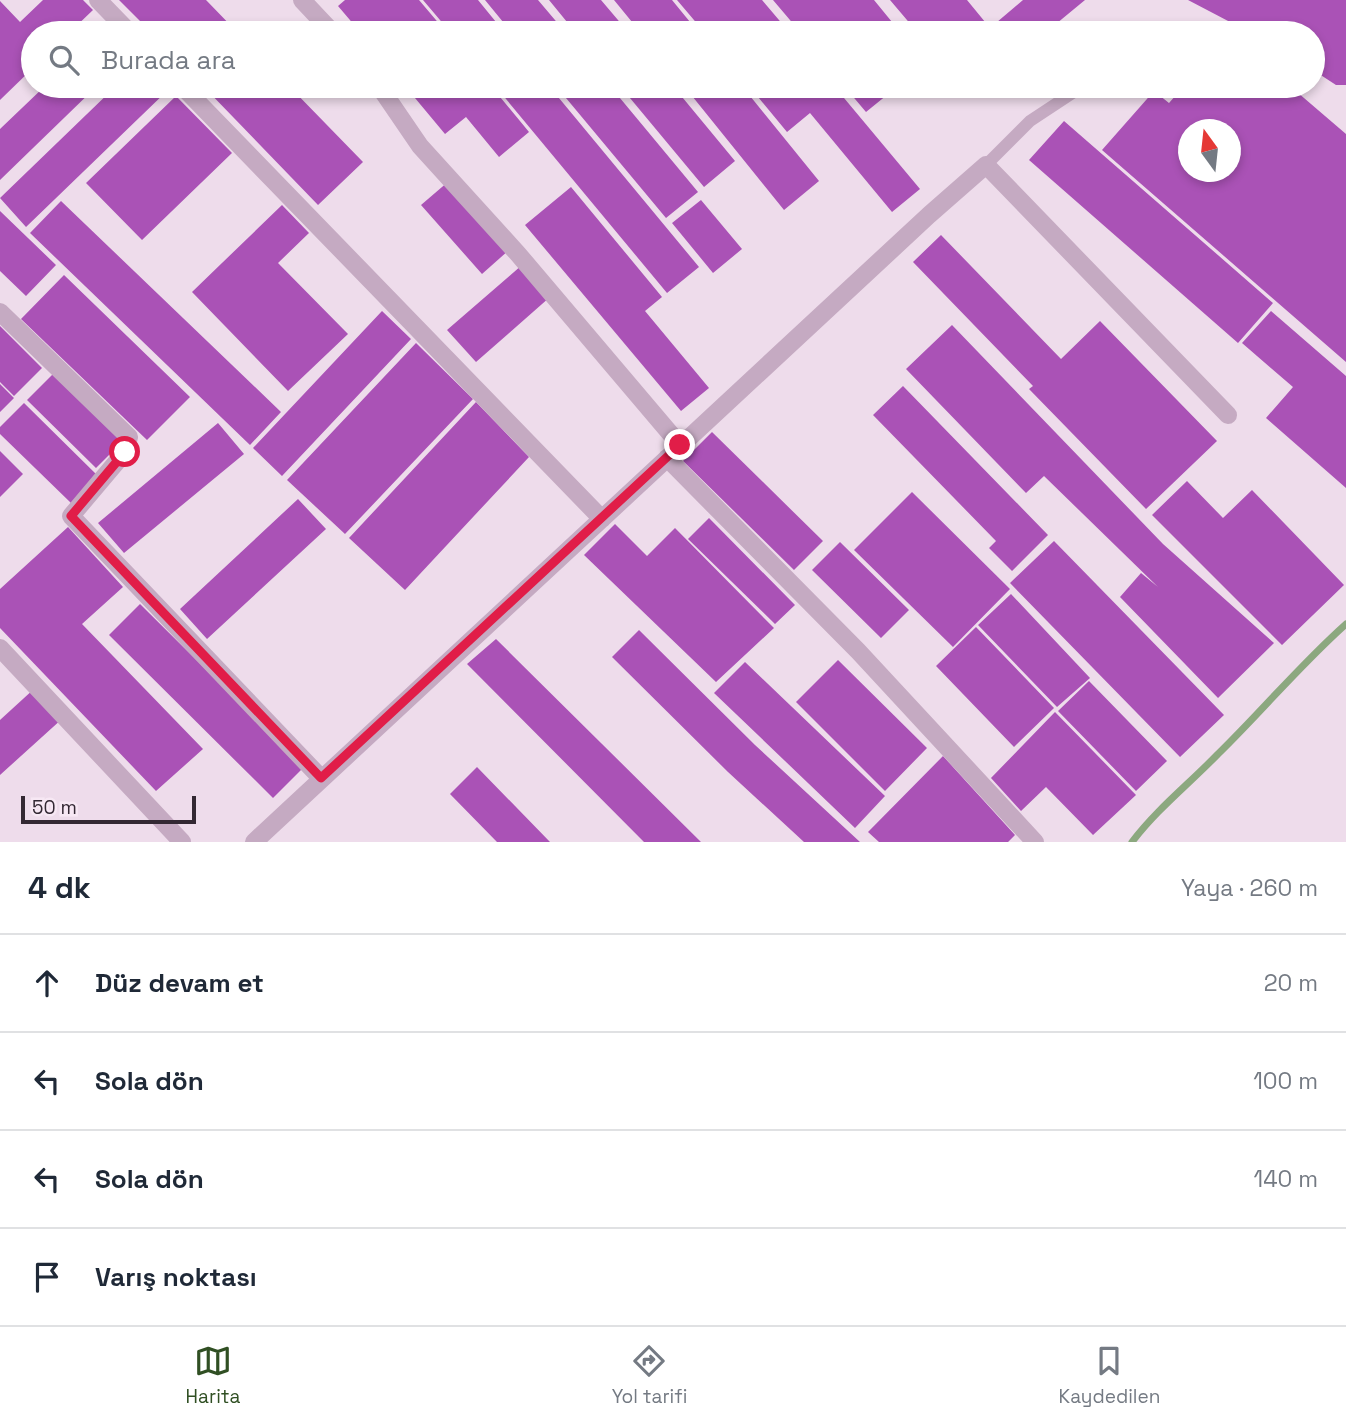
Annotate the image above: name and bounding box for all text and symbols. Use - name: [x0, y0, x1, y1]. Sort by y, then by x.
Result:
- search box: [21, 21, 1325, 98]
- icon: search: [45, 41, 83, 79]
- text: Burada ara: [101, 43, 236, 77]
- north arrow: [1178, 119, 1241, 182]
- route end: [664, 429, 695, 460]
- route start: [109, 436, 140, 467]
- scale bar: [21, 793, 196, 825]
- text: 50 m: [32, 795, 77, 820]
- text: 4 dk: [28, 868, 91, 907]
- text: Yaya · 260 m: [1181, 873, 1318, 903]
- icon: ahead: [28, 964, 66, 1002]
- text: Düz devam et: [95, 966, 264, 1000]
- text: 20 m: [1264, 968, 1318, 998]
- icon: left: [28, 1062, 66, 1100]
- text: Sola dön: [95, 1064, 204, 1098]
- text: 100 m: [1253, 1066, 1318, 1096]
- icon: left: [28, 1160, 66, 1198]
- text: Sola dön: [95, 1162, 204, 1196]
- text: 140 m: [1254, 1164, 1318, 1194]
- icon: arrive: [28, 1258, 66, 1296]
- text: Varış noktası: [95, 1260, 257, 1294]
- tab: Harita: [186, 1342, 240, 1409]
- tab: Yol tarifi: [612, 1342, 687, 1409]
- tab: Kaydedilen: [1059, 1342, 1160, 1409]

